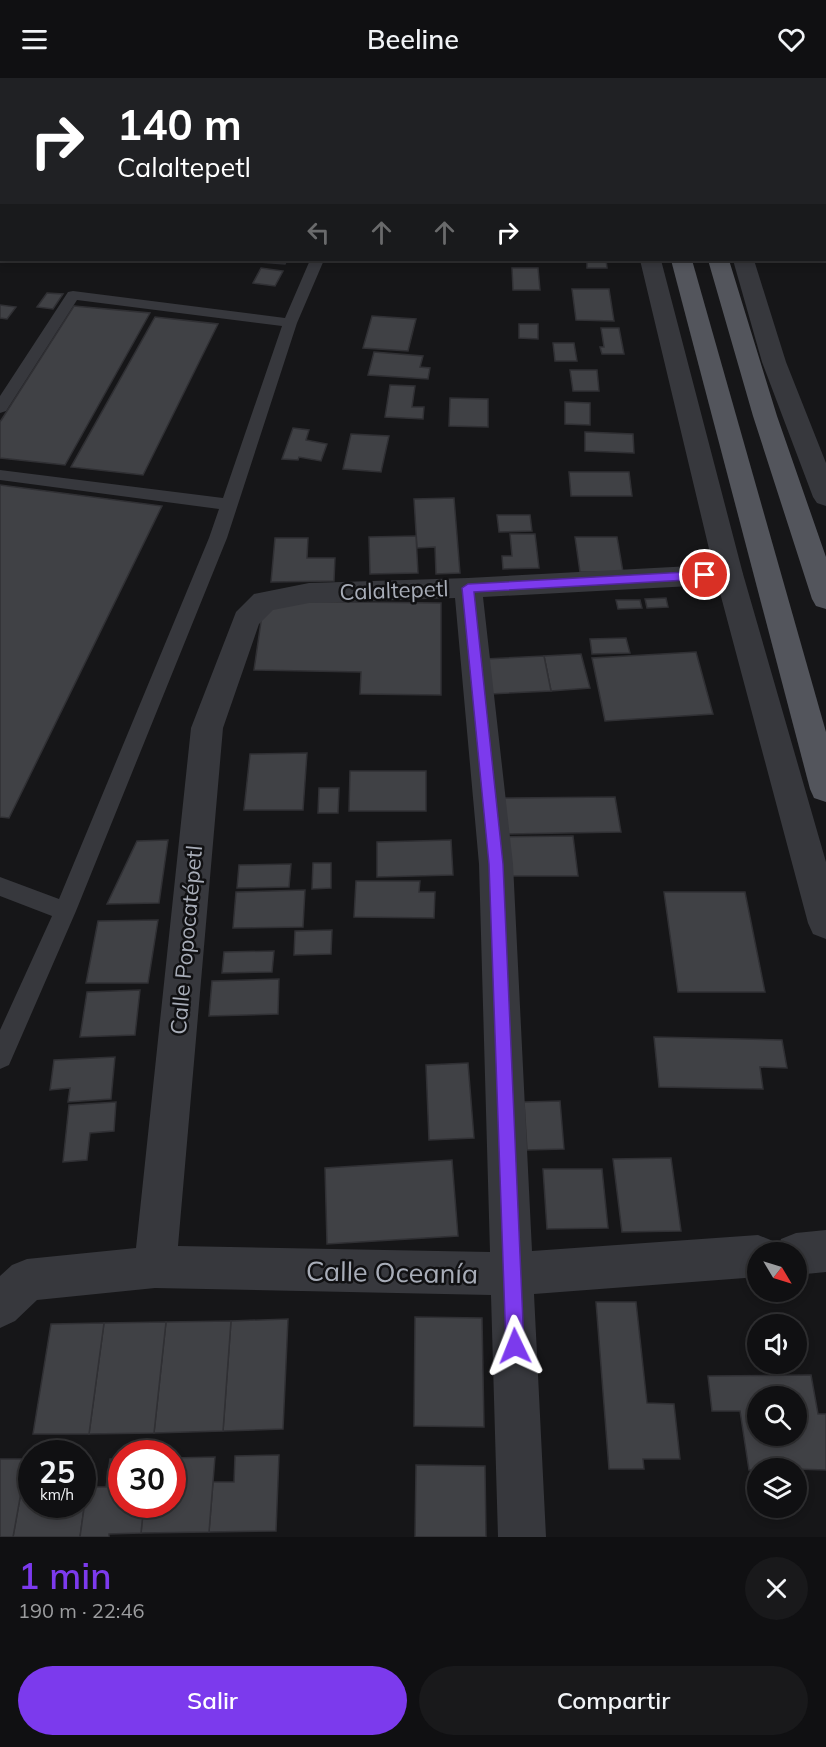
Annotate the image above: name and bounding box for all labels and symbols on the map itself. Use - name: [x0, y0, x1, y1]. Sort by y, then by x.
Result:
- pin: [679, 549, 730, 600]
- street label: Calaltepetl: [339, 574, 449, 606]
- street label: Calle Popocatépetl: [164, 844, 208, 1036]
- north arrow: [747, 1242, 807, 1302]
- street label: Calle Oceanía: [306, 1254, 478, 1290]
- position arrow: [483, 1314, 547, 1378]
- speed limit sign: 30: [108, 1440, 186, 1518]

